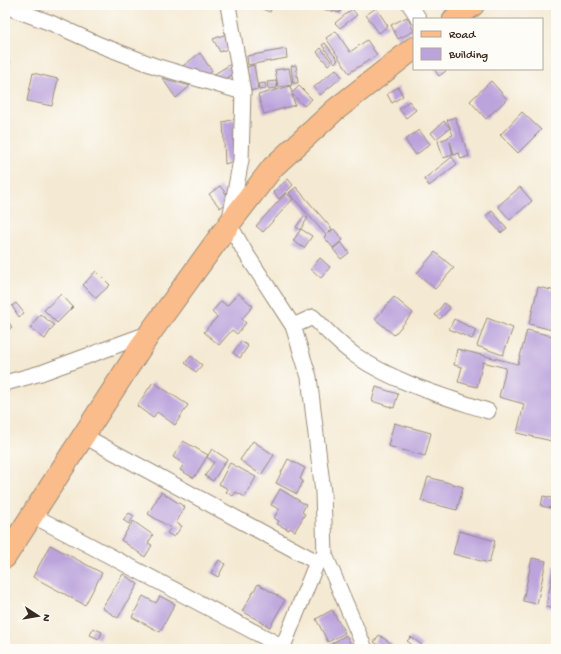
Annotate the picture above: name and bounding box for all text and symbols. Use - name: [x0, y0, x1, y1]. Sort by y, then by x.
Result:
- legend: [413, 18, 543, 70]
- text: Road: [449, 29, 476, 43]
- text: Building: [448, 49, 488, 63]
- north arrow: [18, 596, 58, 636]
- text: N: [39, 613, 52, 622]

